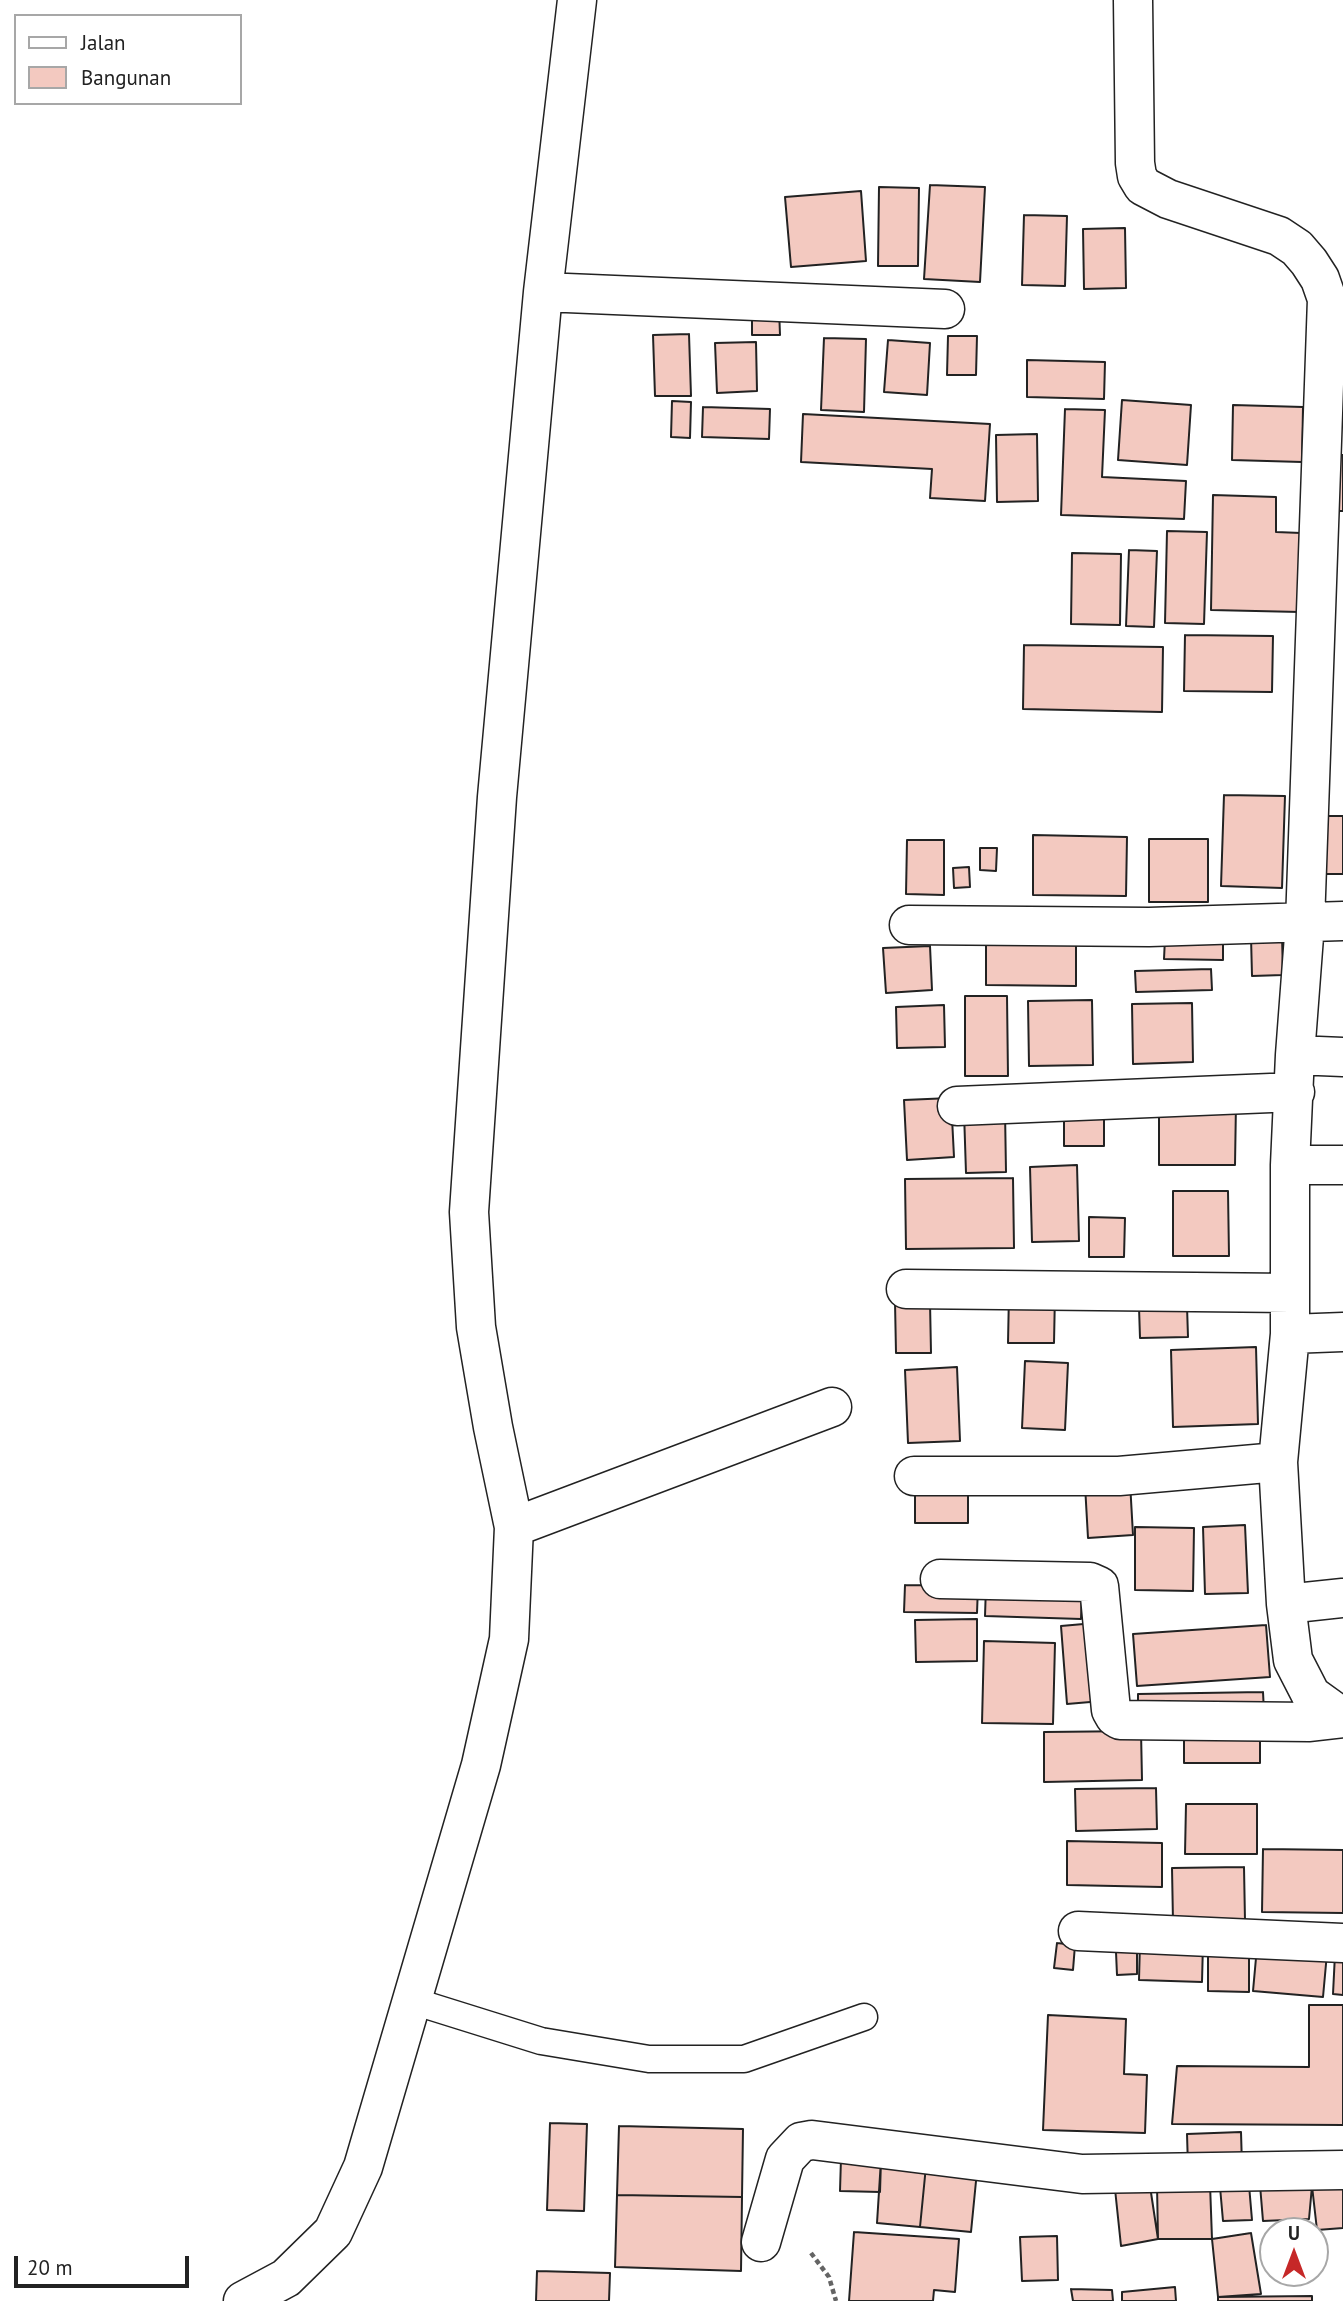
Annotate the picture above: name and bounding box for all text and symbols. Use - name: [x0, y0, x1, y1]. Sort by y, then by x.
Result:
- legend: [14, 14, 242, 105]
- text: Jalan: [81, 29, 126, 56]
- text: Bangunan: [81, 64, 171, 91]
- north arrow: [1259, 2217, 1329, 2287]
- text: U: [1288, 2221, 1300, 2245]
- scale bar: [18, 2242, 192, 2286]
- text: 20 m: [27, 2254, 73, 2281]

